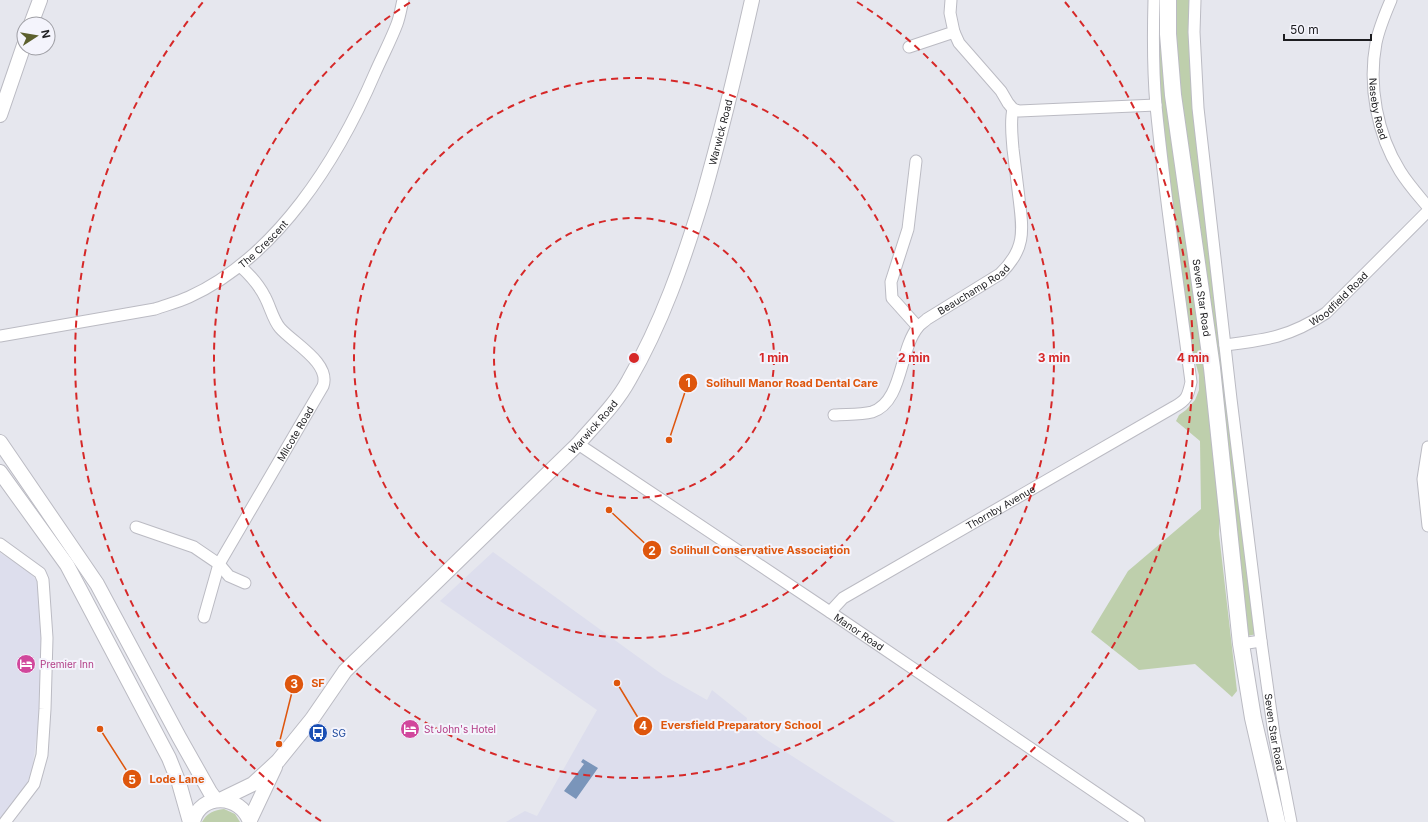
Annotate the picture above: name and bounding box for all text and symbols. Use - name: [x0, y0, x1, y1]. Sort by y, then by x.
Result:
- north arrow: [16, 16, 56, 56]
- scale bar: [1284, 16, 1371, 42]
- text: 50 m: [1290, 22, 1319, 37]
- text: N: [38, 28, 54, 39]
- street label: Naseby Road: [1367, 78, 1390, 141]
- street label: Warwick Road: [706, 98, 735, 167]
- street label: The Crescent: [236, 217, 291, 270]
- street label: Seven Star Road: [1190, 258, 1213, 337]
- street label: Beauchamp Road: [935, 262, 1012, 317]
- street label: Woodfield Road: [1307, 269, 1370, 328]
- text: 1 min: [759, 350, 789, 365]
- text: 2 min: [898, 350, 930, 365]
- text: 3 min: [1038, 350, 1070, 365]
- text: 4 min: [1177, 350, 1209, 365]
- centre of rings: [627, 351, 641, 365]
- callout: Solihull Manor Road Dental Care: [678, 371, 886, 394]
- text: 1: [685, 375, 691, 390]
- text: Solihull Manor Road Dental Care: [706, 376, 878, 390]
- street label: Warwick Road: [566, 398, 620, 456]
- street label: Milcote Road: [274, 404, 316, 463]
- street label: Thornby Avenue: [964, 482, 1037, 532]
- callout: Solihull Conservative Association: [642, 539, 858, 562]
- text: 2: [648, 543, 656, 558]
- text: Solihull Conservative Association: [670, 543, 850, 557]
- street label: Manor Road: [832, 611, 886, 653]
- hotel icon: Premier Inn: [15, 653, 37, 675]
- place label: Premier Inn: [40, 658, 94, 670]
- callout: SF: [284, 672, 333, 695]
- text: 3: [290, 676, 298, 691]
- text: SF: [311, 676, 325, 690]
- street label: Seven Star Road: [1262, 693, 1287, 772]
- callout: Eversfield Preparatory School: [633, 714, 829, 737]
- hotel icon: St John's Hotel: [399, 718, 421, 740]
- text: 4: [639, 718, 647, 733]
- text: Eversfield Preparatory School: [661, 718, 821, 732]
- bus stop icon: SG: [307, 722, 329, 744]
- place label: St John's Hotel: [424, 723, 496, 735]
- place label: SG: [332, 727, 346, 739]
- callout: Lode Lane: [122, 768, 213, 791]
- text: 5: [128, 772, 136, 787]
- text: Lode Lane: [149, 772, 205, 786]

